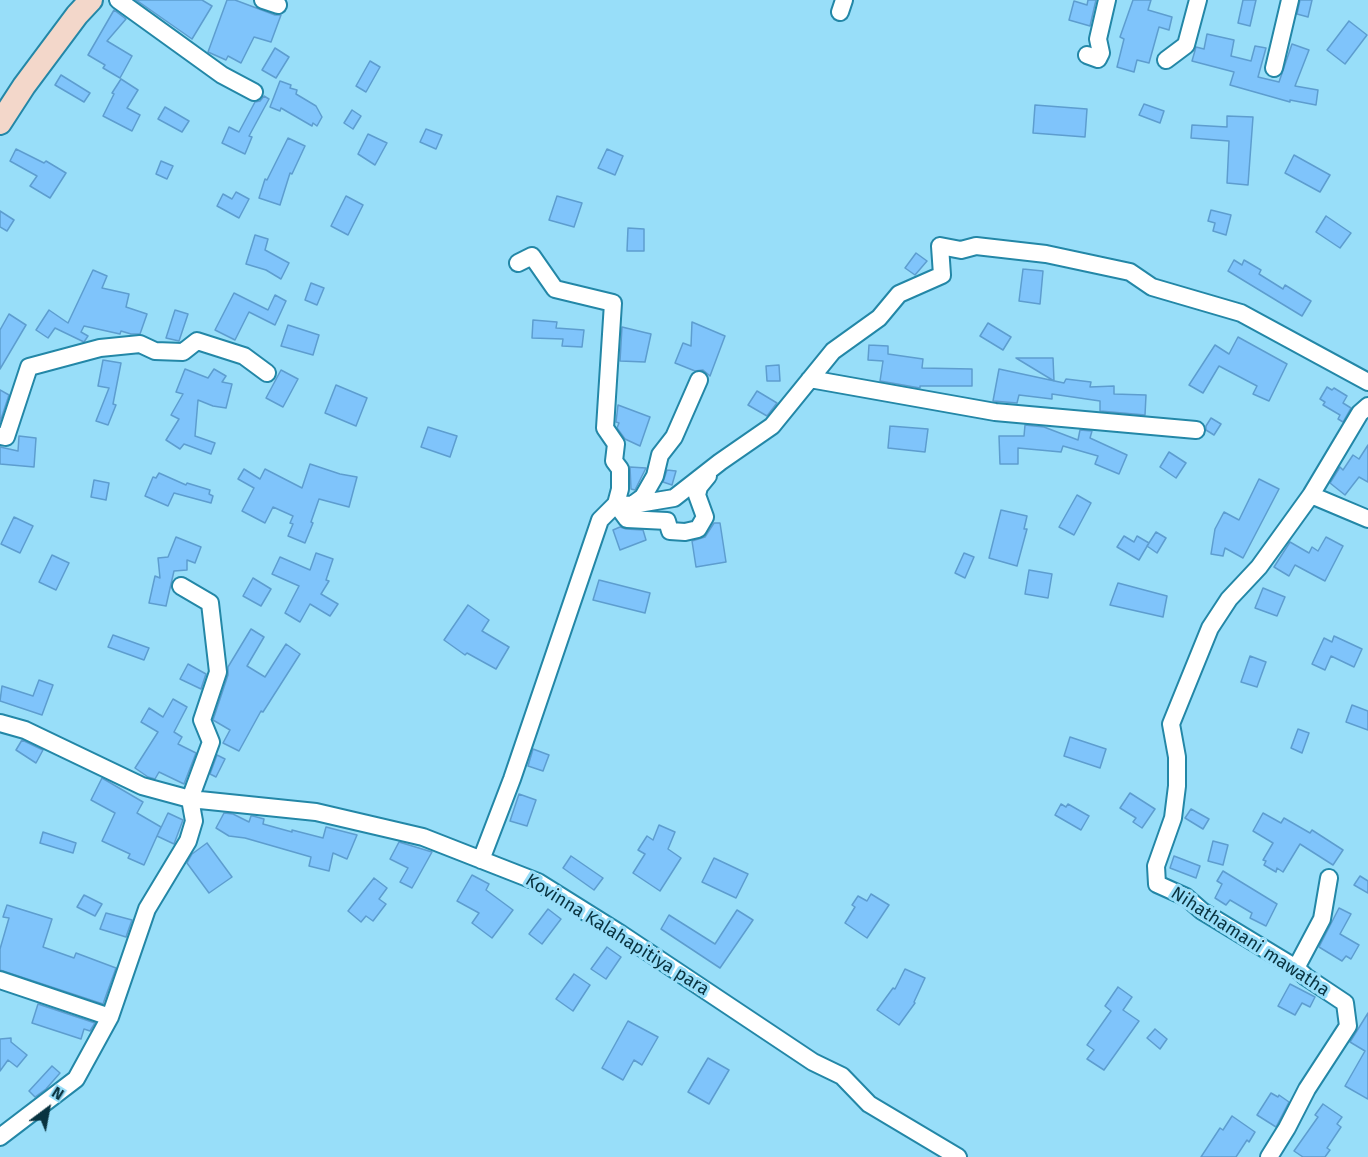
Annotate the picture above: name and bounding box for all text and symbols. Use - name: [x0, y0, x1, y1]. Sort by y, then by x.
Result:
- street label: Kovinna Kalahapitiya para: [521, 869, 713, 1001]
- street label: Nihathamani mawatha: [1167, 883, 1333, 1001]
- north arrow: [18, 1079, 78, 1139]
- text: N: [48, 1082, 67, 1104]

